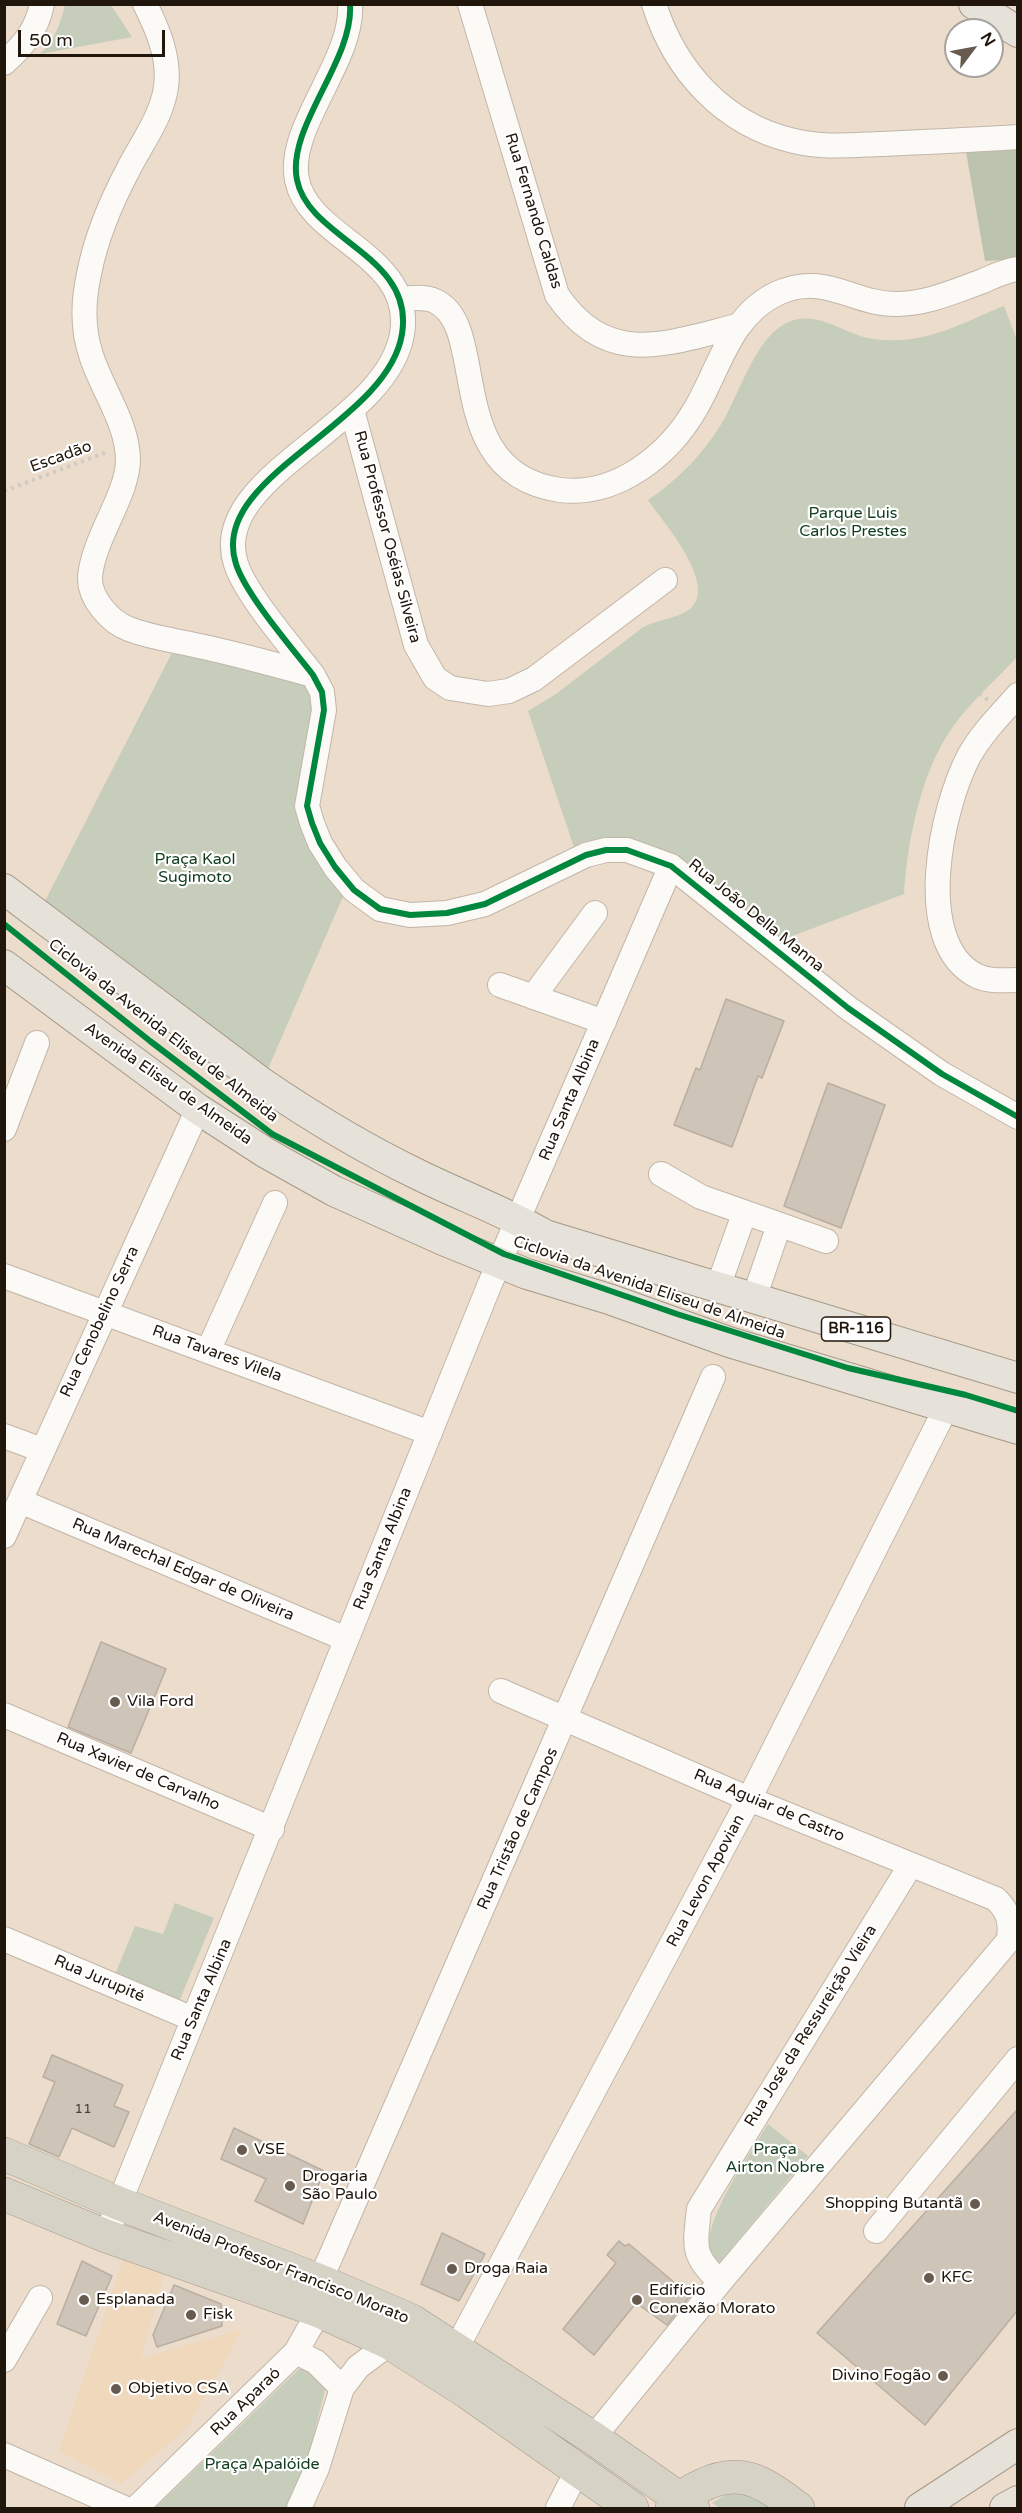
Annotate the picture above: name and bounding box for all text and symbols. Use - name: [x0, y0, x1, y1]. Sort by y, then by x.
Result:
- scale bar: [21, 18, 168, 56]
- north arrow: [944, 18, 1004, 78]
- text: 50 m: [29, 29, 73, 51]
- text: N: [976, 29, 999, 50]
- street label: Rua Fernando Caldas: [500, 131, 566, 291]
- street label: Rua Professor Oséias Silveira: [349, 429, 425, 645]
- street label: Escadão: [28, 437, 94, 477]
- park label: Parque Luis Carlos Prestes: [799, 504, 907, 542]
- park label: Praça Kaol Sugimoto: [155, 850, 235, 888]
- street label: Rua João Della Manna: [684, 855, 828, 977]
- street label: Ciclovia da Avenida Eliseu de Almeida: [44, 935, 282, 1127]
- street label: Avenida Eliseu de Almeida: [80, 1019, 256, 1149]
- street label: Rua Santa Albina: [536, 1036, 604, 1164]
- street label: Ciclovia da Avenida Eliseu de Almeida: [510, 1232, 788, 1344]
- street label: Rua Cenobelino Serra: [57, 1243, 143, 1401]
- road number: BR-116: [822, 1317, 890, 1341]
- street label: Rua Tavares Vilela: [149, 1322, 285, 1386]
- street label: Rua Santa Albina: [350, 1485, 416, 1613]
- street label: Rua Marechal Edgar de Oliveira: [69, 1514, 297, 1626]
- place label: Vila Ford: [127, 1692, 194, 1712]
- marker: Vila Ford: [108, 1695, 122, 1709]
- street label: Rua Xavier de Carvalho: [53, 1729, 223, 1815]
- street label: Rua Tristão de Campos: [474, 1745, 562, 1913]
- street label: Rua Aguiar de Castro: [691, 1766, 847, 1846]
- street label: Rua Levon Apovian: [663, 1811, 749, 1951]
- street label: Rua José da Ressureição Vieira: [741, 1921, 881, 2131]
- street label: Rua Santa Albina: [168, 1936, 236, 2064]
- street label: Rua Jurupité: [51, 1951, 147, 2007]
- house number: 11: [74, 2101, 92, 2117]
- place label: VSE: [254, 2140, 285, 2160]
- park label: Praça Airton Nobre: [726, 2140, 824, 2178]
- marker: VSE: [235, 2143, 249, 2157]
- place label: Drogaria São Paulo: [302, 2167, 377, 2205]
- marker: Drogaria São Paulo: [283, 2179, 297, 2193]
- place label: Shopping Butantã: [825, 2194, 963, 2214]
- marker: Shopping Butantã: [968, 2197, 982, 2211]
- street label: Avenida Professor Francisco Morato: [150, 2208, 412, 2328]
- place label: Droga Raia: [464, 2259, 548, 2279]
- marker: Droga Raia: [445, 2262, 459, 2276]
- place label: KFC: [941, 2268, 972, 2288]
- marker: KFC: [922, 2271, 936, 2285]
- place label: Edifício Conexão Morato: [649, 2281, 775, 2319]
- place label: Esplanada: [96, 2290, 175, 2310]
- marker: Esplanada: [77, 2293, 91, 2307]
- marker: Edifício Conexão Morato: [630, 2293, 644, 2307]
- place label: Fisk: [203, 2305, 233, 2325]
- marker: Fisk: [184, 2308, 198, 2322]
- street label: Rua Aparaó: [207, 2364, 285, 2440]
- place label: Divino Fogão: [831, 2366, 931, 2386]
- marker: Divino Fogão: [936, 2369, 950, 2383]
- place label: Objetivo CSA: [128, 2379, 229, 2399]
- marker: Objetivo CSA: [109, 2382, 123, 2396]
- park label: Praça Apalóide: [204, 2455, 320, 2475]

